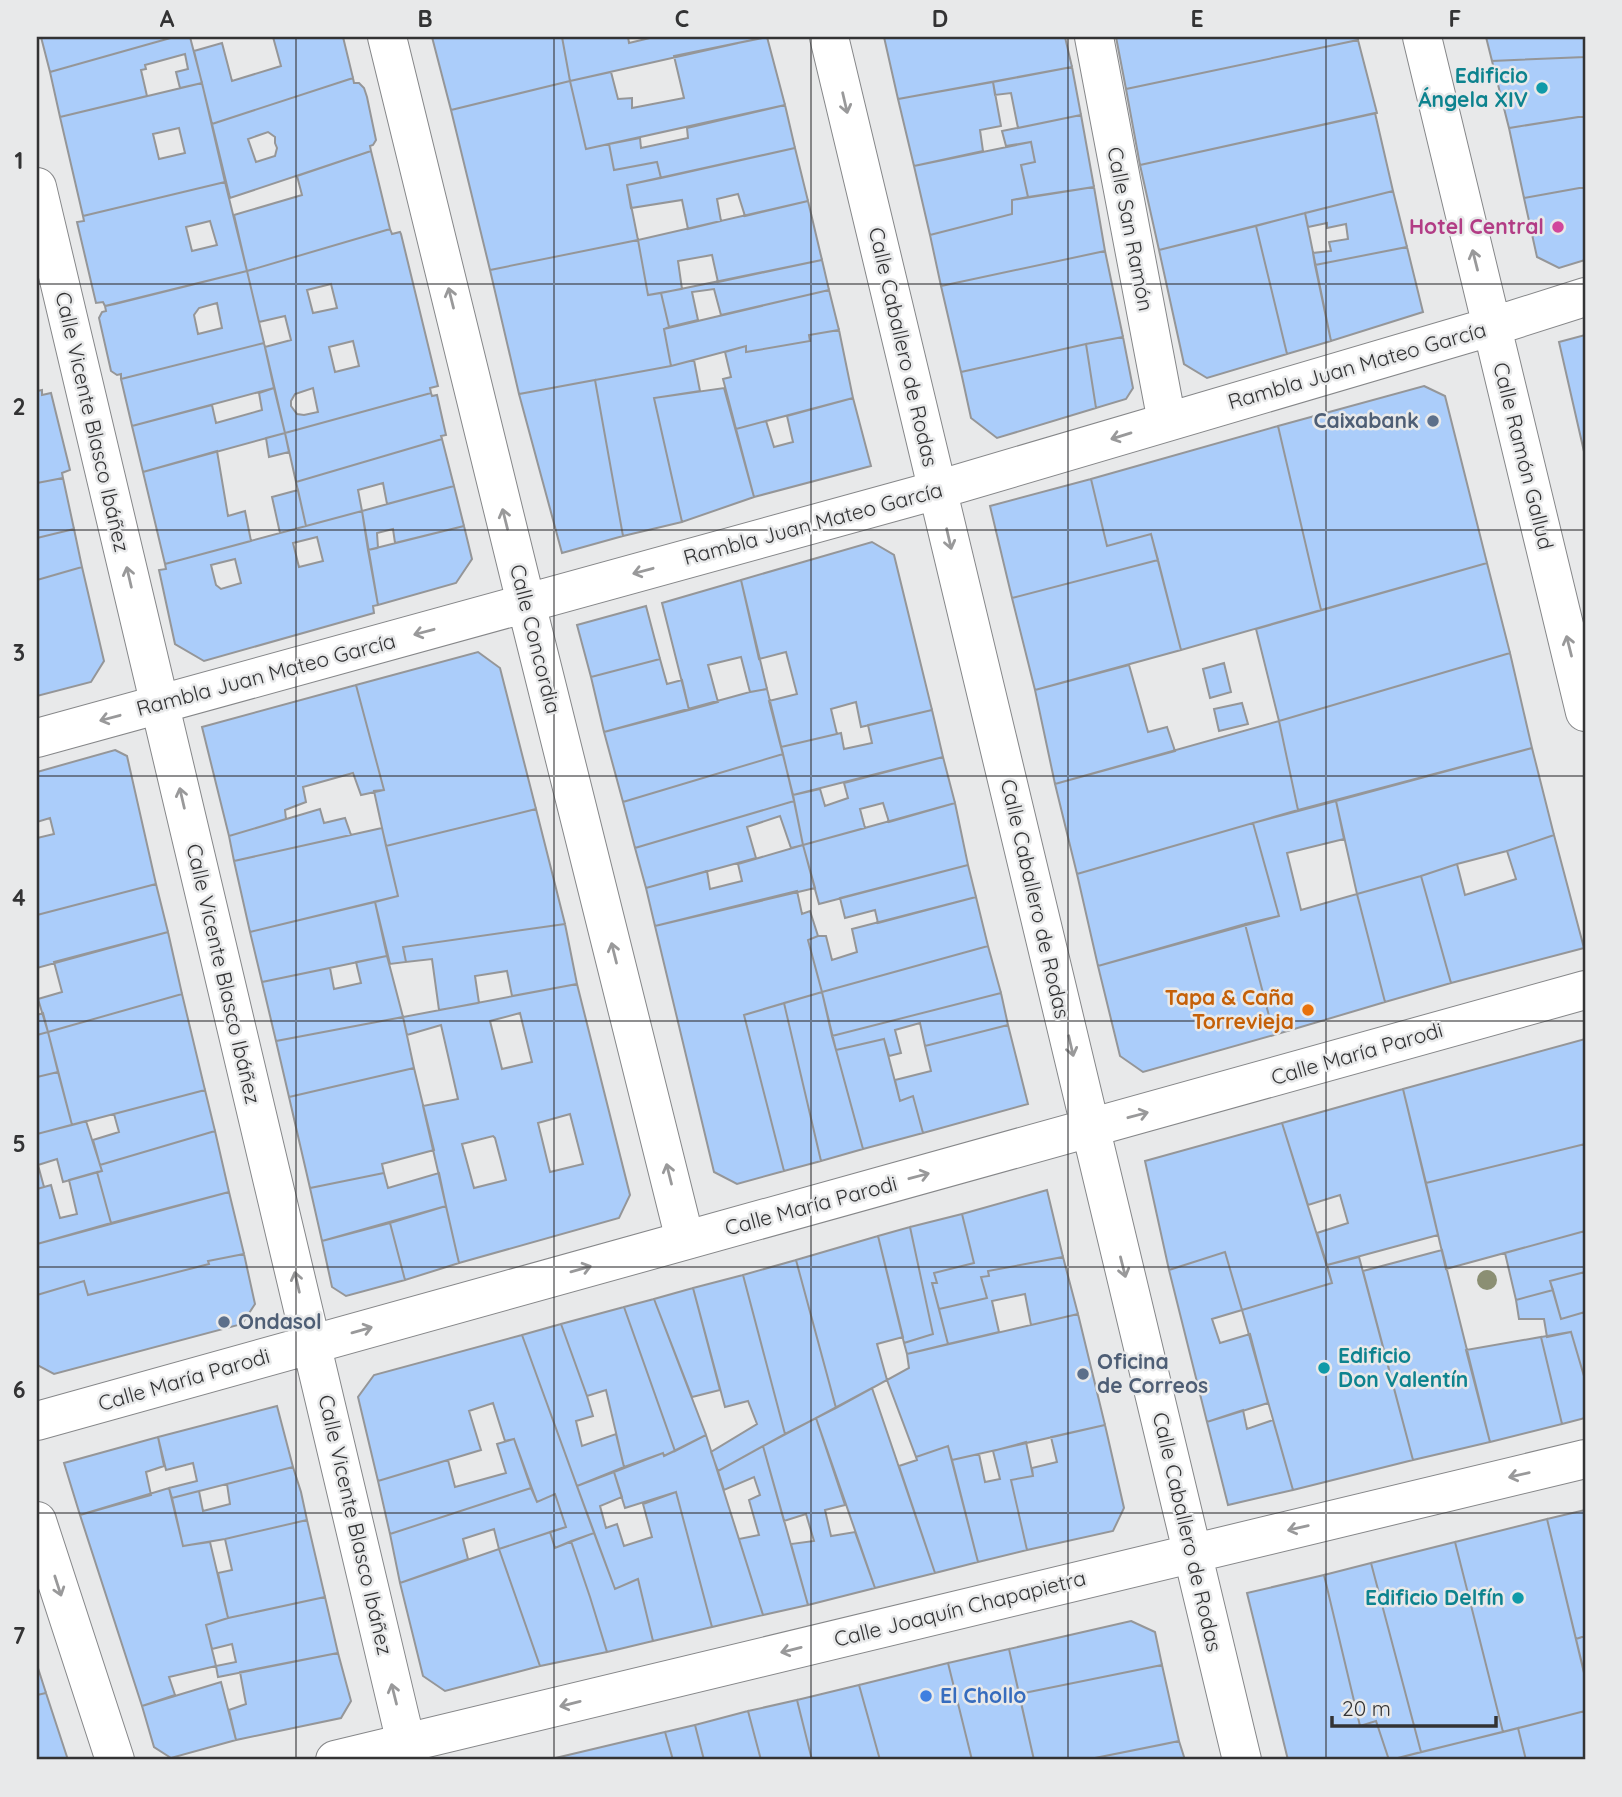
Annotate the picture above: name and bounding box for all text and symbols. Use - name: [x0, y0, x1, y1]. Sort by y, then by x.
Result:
- text: A: [160, 4, 175, 33]
- text: B: [417, 4, 433, 33]
- text: C: [675, 4, 689, 33]
- text: D: [932, 4, 948, 33]
- text: E: [1190, 4, 1204, 33]
- text: F: [1449, 4, 1461, 33]
- place label: Edificio Ángela XIV: [1418, 62, 1528, 112]
- marker: Edificio Ángela XIV: [1534, 80, 1550, 96]
- one-way arrow: [839, 91, 852, 114]
- street label: Calle San Ramón: [1102, 144, 1160, 313]
- text: 1: [15, 146, 23, 175]
- place label: Hotel Central: [1409, 213, 1544, 239]
- marker: Hotel Central: [1550, 219, 1566, 235]
- street label: Calle Caballero de Rodas: [864, 224, 944, 469]
- one-way arrow: [1468, 249, 1481, 271]
- one-way arrow: [444, 287, 457, 310]
- street label: Calle Vicente Blasco Ibáñez: [50, 289, 136, 555]
- street label: Rambla Juan Mateo García: [1225, 316, 1489, 414]
- street label: Calle Ramón Gallud: [1488, 360, 1560, 552]
- text: 2: [12, 392, 26, 421]
- place label: Caixabank: [1313, 407, 1419, 433]
- marker: Caixabank: [1425, 413, 1441, 429]
- one-way arrow: [1110, 430, 1132, 443]
- street label: Rambla Juan Mateo García: [680, 476, 945, 570]
- one-way arrow: [498, 508, 511, 531]
- one-way arrow: [943, 527, 956, 550]
- street label: Calle Concordia: [505, 561, 567, 716]
- one-way arrow: [122, 566, 135, 589]
- one-way arrow: [632, 566, 654, 579]
- one-way arrow: [413, 626, 435, 639]
- street label: Rambla Juan Mateo García: [133, 627, 398, 721]
- one-way arrow: [1562, 635, 1575, 658]
- text: 3: [13, 638, 25, 667]
- one-way arrow: [99, 713, 121, 726]
- street label: Calle Caballero de Rodas: [996, 776, 1076, 1021]
- one-way arrow: [174, 787, 188, 810]
- street label: Calle Vicente Blasco Ibáñez: [181, 841, 267, 1107]
- text: 4: [12, 883, 26, 912]
- one-way arrow: [607, 942, 620, 965]
- place label: Tapa & Caña Torrevieja: [1165, 984, 1294, 1034]
- marker: Tapa & Caña Torrevieja: [1300, 1002, 1316, 1018]
- street label: Calle María Parodi: [1268, 1016, 1446, 1090]
- one-way arrow: [1064, 1034, 1078, 1057]
- one-way arrow: [1127, 1107, 1149, 1120]
- text: 5: [12, 1129, 26, 1158]
- one-way arrow: [662, 1163, 675, 1186]
- one-way arrow: [907, 1169, 929, 1182]
- street label: Calle María Parodi: [722, 1170, 900, 1241]
- one-way arrow: [1117, 1255, 1130, 1278]
- one-way arrow: [570, 1262, 592, 1275]
- one-way arrow: [290, 1271, 303, 1294]
- place label: Ondasol: [238, 1308, 322, 1334]
- marker: Ondasol: [216, 1314, 232, 1330]
- one-way arrow: [351, 1323, 373, 1336]
- street label: Calle María Parodi: [95, 1342, 273, 1416]
- place label: Edificio Don Valentín: [1338, 1342, 1468, 1392]
- place label: Oficina de Correos: [1097, 1348, 1208, 1398]
- marker: Edificio Don Valentín: [1316, 1360, 1332, 1376]
- marker: Oficina de Correos: [1075, 1366, 1091, 1382]
- text: 6: [13, 1375, 25, 1404]
- street label: Calle Vicente Blasco Ibáñez: [313, 1392, 399, 1658]
- street label: Calle Caballero de Rodas: [1148, 1409, 1228, 1654]
- one-way arrow: [1508, 1468, 1531, 1482]
- one-way arrow: [1287, 1521, 1310, 1535]
- street label: Calle Joaquín Chapapietra: [831, 1564, 1088, 1652]
- one-way arrow: [53, 1575, 65, 1597]
- place label: Edificio Delfín: [1365, 1584, 1504, 1610]
- marker: Edificio Delfín: [1510, 1590, 1526, 1606]
- text: 7: [13, 1621, 26, 1650]
- one-way arrow: [780, 1644, 803, 1657]
- place label: El Chollo: [940, 1682, 1026, 1708]
- one-way arrow: [387, 1683, 400, 1706]
- scale bar: [1332, 1685, 1496, 1729]
- marker: El Chollo: [918, 1688, 934, 1704]
- text: 20 m: [1342, 1695, 1391, 1721]
- one-way arrow: [559, 1698, 582, 1711]

